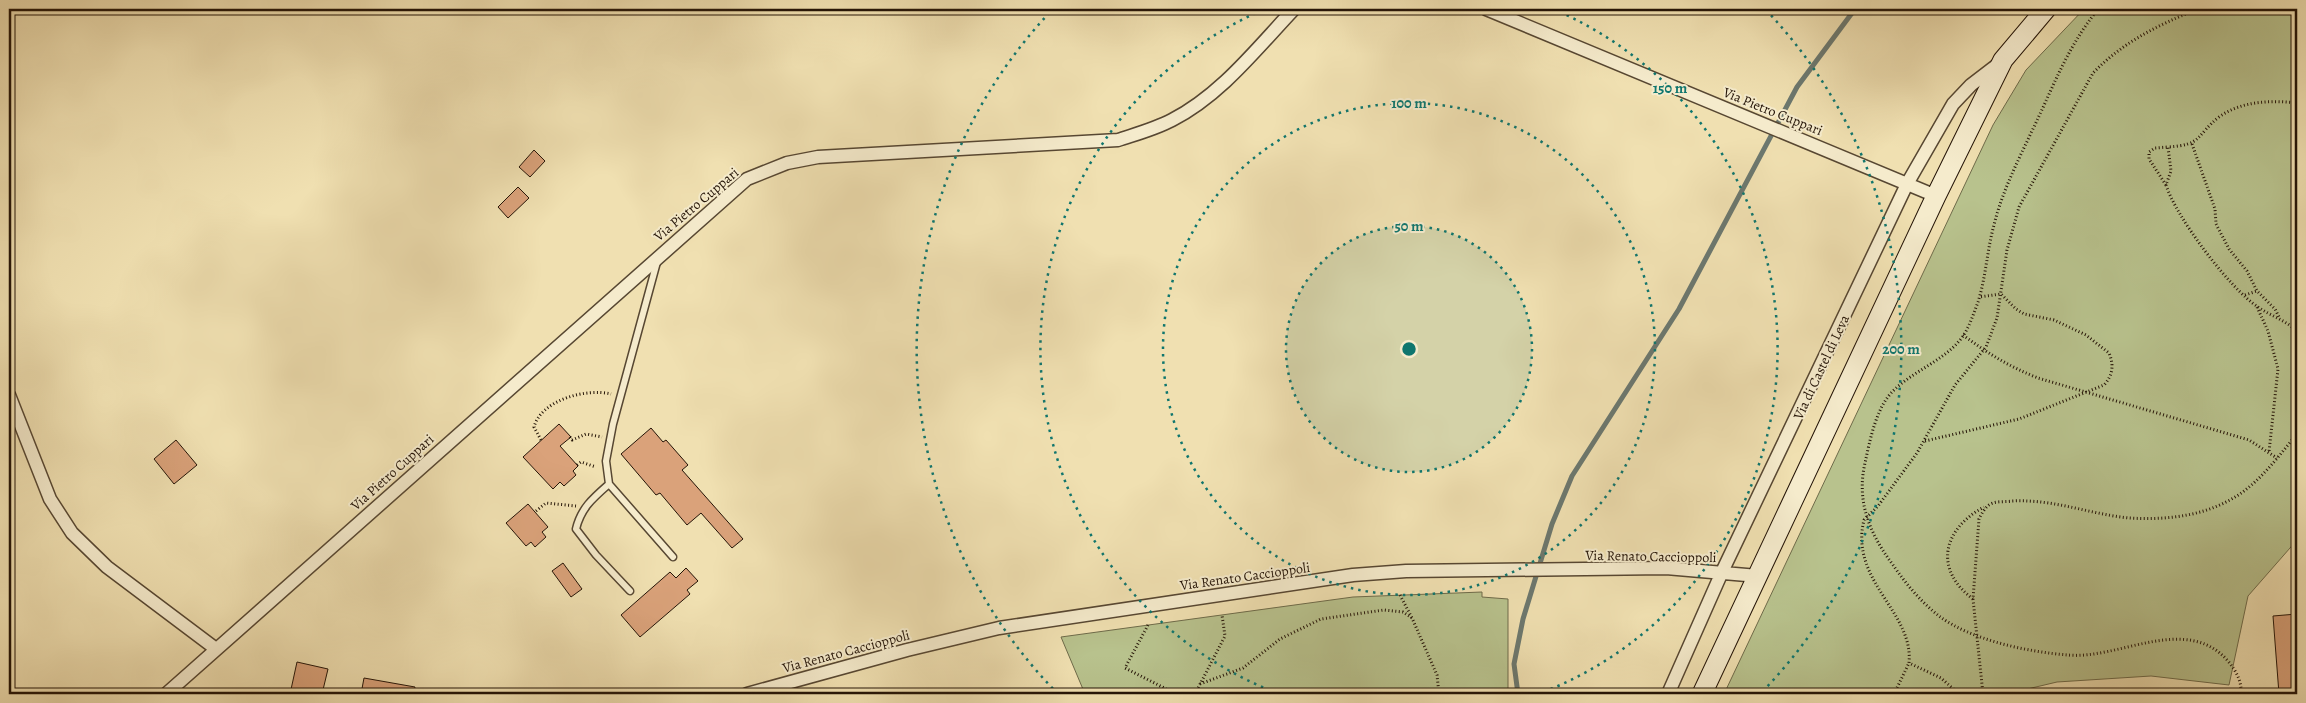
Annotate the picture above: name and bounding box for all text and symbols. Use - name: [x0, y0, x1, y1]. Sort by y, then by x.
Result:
- text: 150 m: [1653, 78, 1688, 98]
- street label: Via Pietro Cuppari: [1719, 83, 1825, 140]
- text: 100 m: [1391, 93, 1427, 113]
- street label: Via Pietro Cuppari: [649, 163, 743, 246]
- text: 50 m: [1394, 216, 1424, 236]
- street label: Via di Castel di Leva: [1788, 311, 1854, 424]
- text: 200 m: [1882, 339, 1920, 359]
- centre of rings: [1400, 340, 1418, 358]
- street label: Via Pietro Cuppari: [346, 430, 438, 515]
- street label: Via Renato Caccioppoli: [1584, 546, 1717, 567]
- street label: Via Renato Caccioppoli: [1178, 558, 1311, 595]
- street label: Via Renato Caccioppoli: [779, 625, 912, 678]

